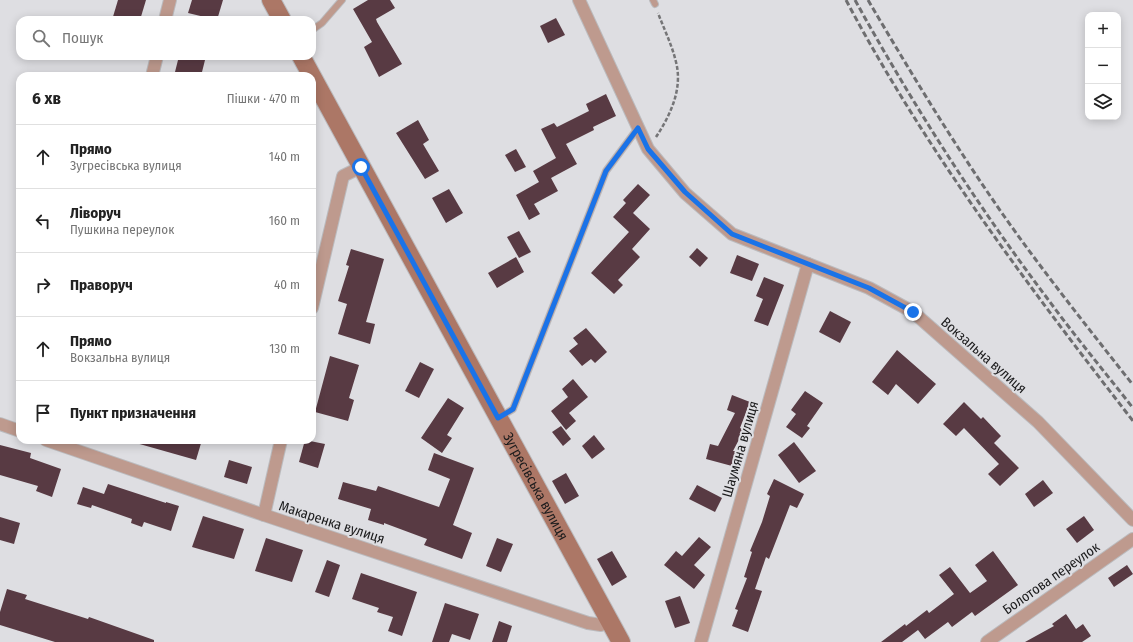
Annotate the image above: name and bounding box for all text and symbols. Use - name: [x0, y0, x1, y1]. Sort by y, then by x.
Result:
- map controls: [1085, 12, 1121, 120]
- button: +: [1085, 12, 1121, 48]
- search box: [16, 16, 316, 60]
- icon: search: [30, 27, 52, 49]
- text: Пошук: [62, 29, 103, 47]
- button: −: [1085, 48, 1121, 84]
- button: layers: [1085, 84, 1121, 120]
- text: 6 хв: [32, 88, 61, 109]
- text: Пішки · 470 m: [227, 91, 300, 106]
- text: Прямо: [70, 140, 112, 158]
- icon: ahead: [32, 146, 54, 168]
- text: 140 m: [269, 149, 300, 164]
- text: Зугресівська вулиця: [70, 158, 182, 173]
- route start: [352, 158, 370, 176]
- text: Ліворуч: [70, 204, 121, 222]
- icon: left: [32, 210, 54, 232]
- text: 160 m: [269, 213, 300, 228]
- text: Пушкина переулок: [70, 222, 174, 237]
- icon: right: [32, 274, 54, 296]
- text: Праворуч: [70, 276, 133, 294]
- text: 40 m: [274, 277, 300, 292]
- route end: [904, 303, 922, 321]
- street label: Вокзальна вулиця: [937, 314, 1030, 397]
- text: Прямо: [70, 332, 112, 350]
- icon: ahead: [32, 338, 54, 360]
- text: 130 m: [269, 341, 300, 356]
- text: Вокзальна вулиця: [70, 350, 170, 365]
- street label: Шаумяна вулиця: [719, 399, 762, 499]
- icon: arrive: [32, 402, 54, 424]
- text: Пункт призначення: [70, 404, 196, 422]
- street label: Зугресівська вулиця: [499, 429, 572, 543]
- street label: Макаренка вулиця: [277, 497, 387, 548]
- street label: Болотова переулок: [1000, 538, 1103, 618]

